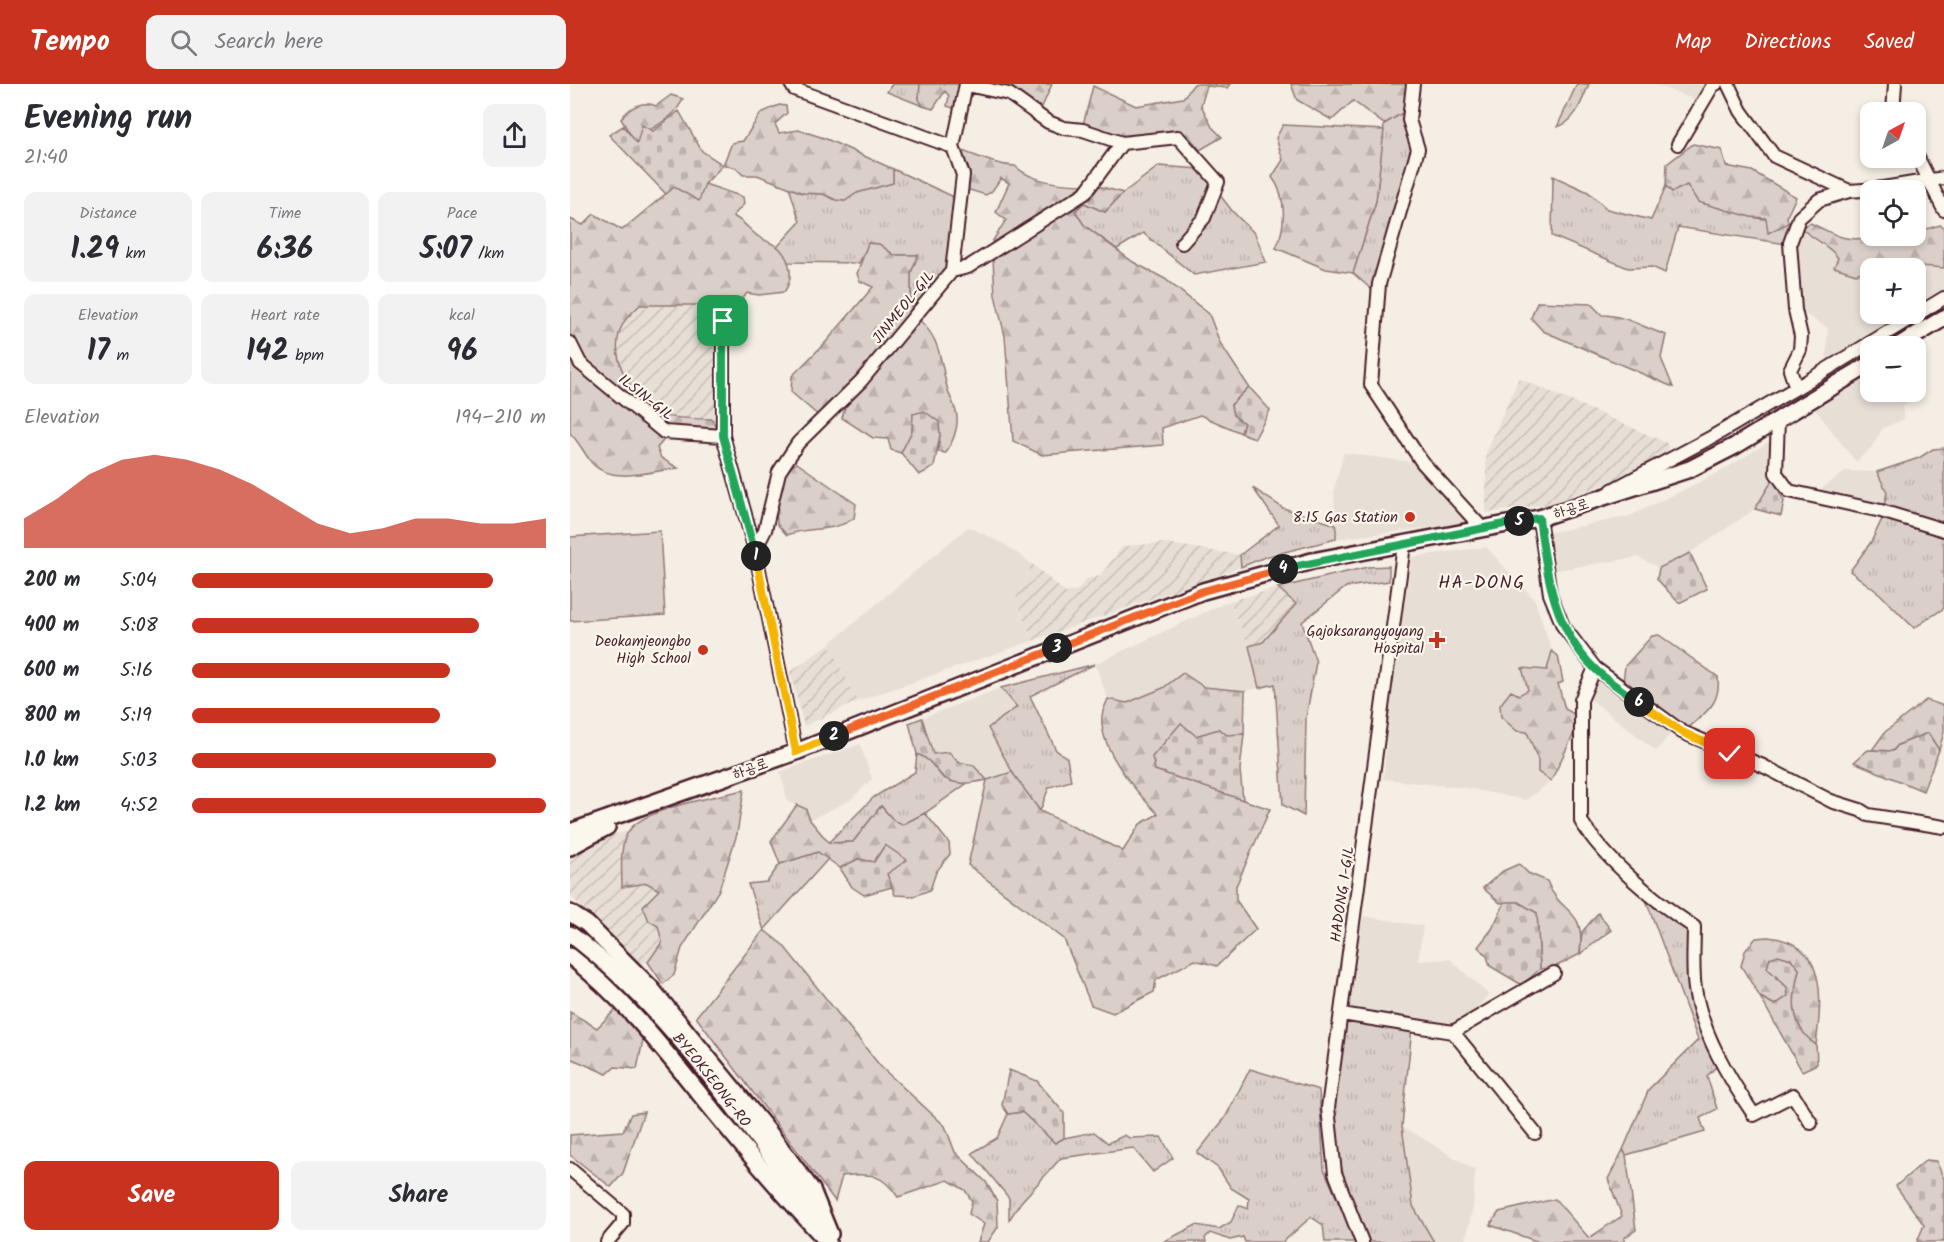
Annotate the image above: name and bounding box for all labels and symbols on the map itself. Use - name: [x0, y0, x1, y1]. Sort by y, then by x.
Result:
- north arrow: [1860, 102, 1926, 168]
- street label: JINMEOL-GIL: [867, 266, 941, 350]
- pin: [697, 295, 748, 346]
- street label: ILSIN-GIL: [613, 368, 678, 427]
- street label: 하공로: [1550, 492, 1592, 526]
- place label: 8.15 Gas Station: [1293, 506, 1398, 530]
- pin: 5: [1504, 506, 1534, 536]
- marker: 8.15 Gas Station: [1403, 510, 1417, 524]
- pin: 1: [741, 541, 771, 571]
- pin: 4: [1268, 554, 1298, 584]
- district label: HA-DONG: [1438, 569, 1526, 598]
- place label: Gajoksarangyoyang Hospital: [1307, 620, 1424, 661]
- place label: Deokamjeongbo High School: [595, 630, 691, 671]
- marker: Gajoksarangyoyang Hospital: [1428, 631, 1446, 649]
- pin: 3: [1042, 633, 1072, 663]
- marker: Deokamjeongbo High School: [696, 643, 710, 657]
- pin: 6: [1624, 687, 1654, 717]
- pin: 2: [819, 721, 849, 751]
- pin: [1704, 728, 1755, 779]
- street label: 하공로: [729, 751, 771, 786]
- street label: HADONG 1-GIL: [1324, 844, 1362, 944]
- street label: BYEOKSEONG-RO: [666, 1028, 756, 1133]

